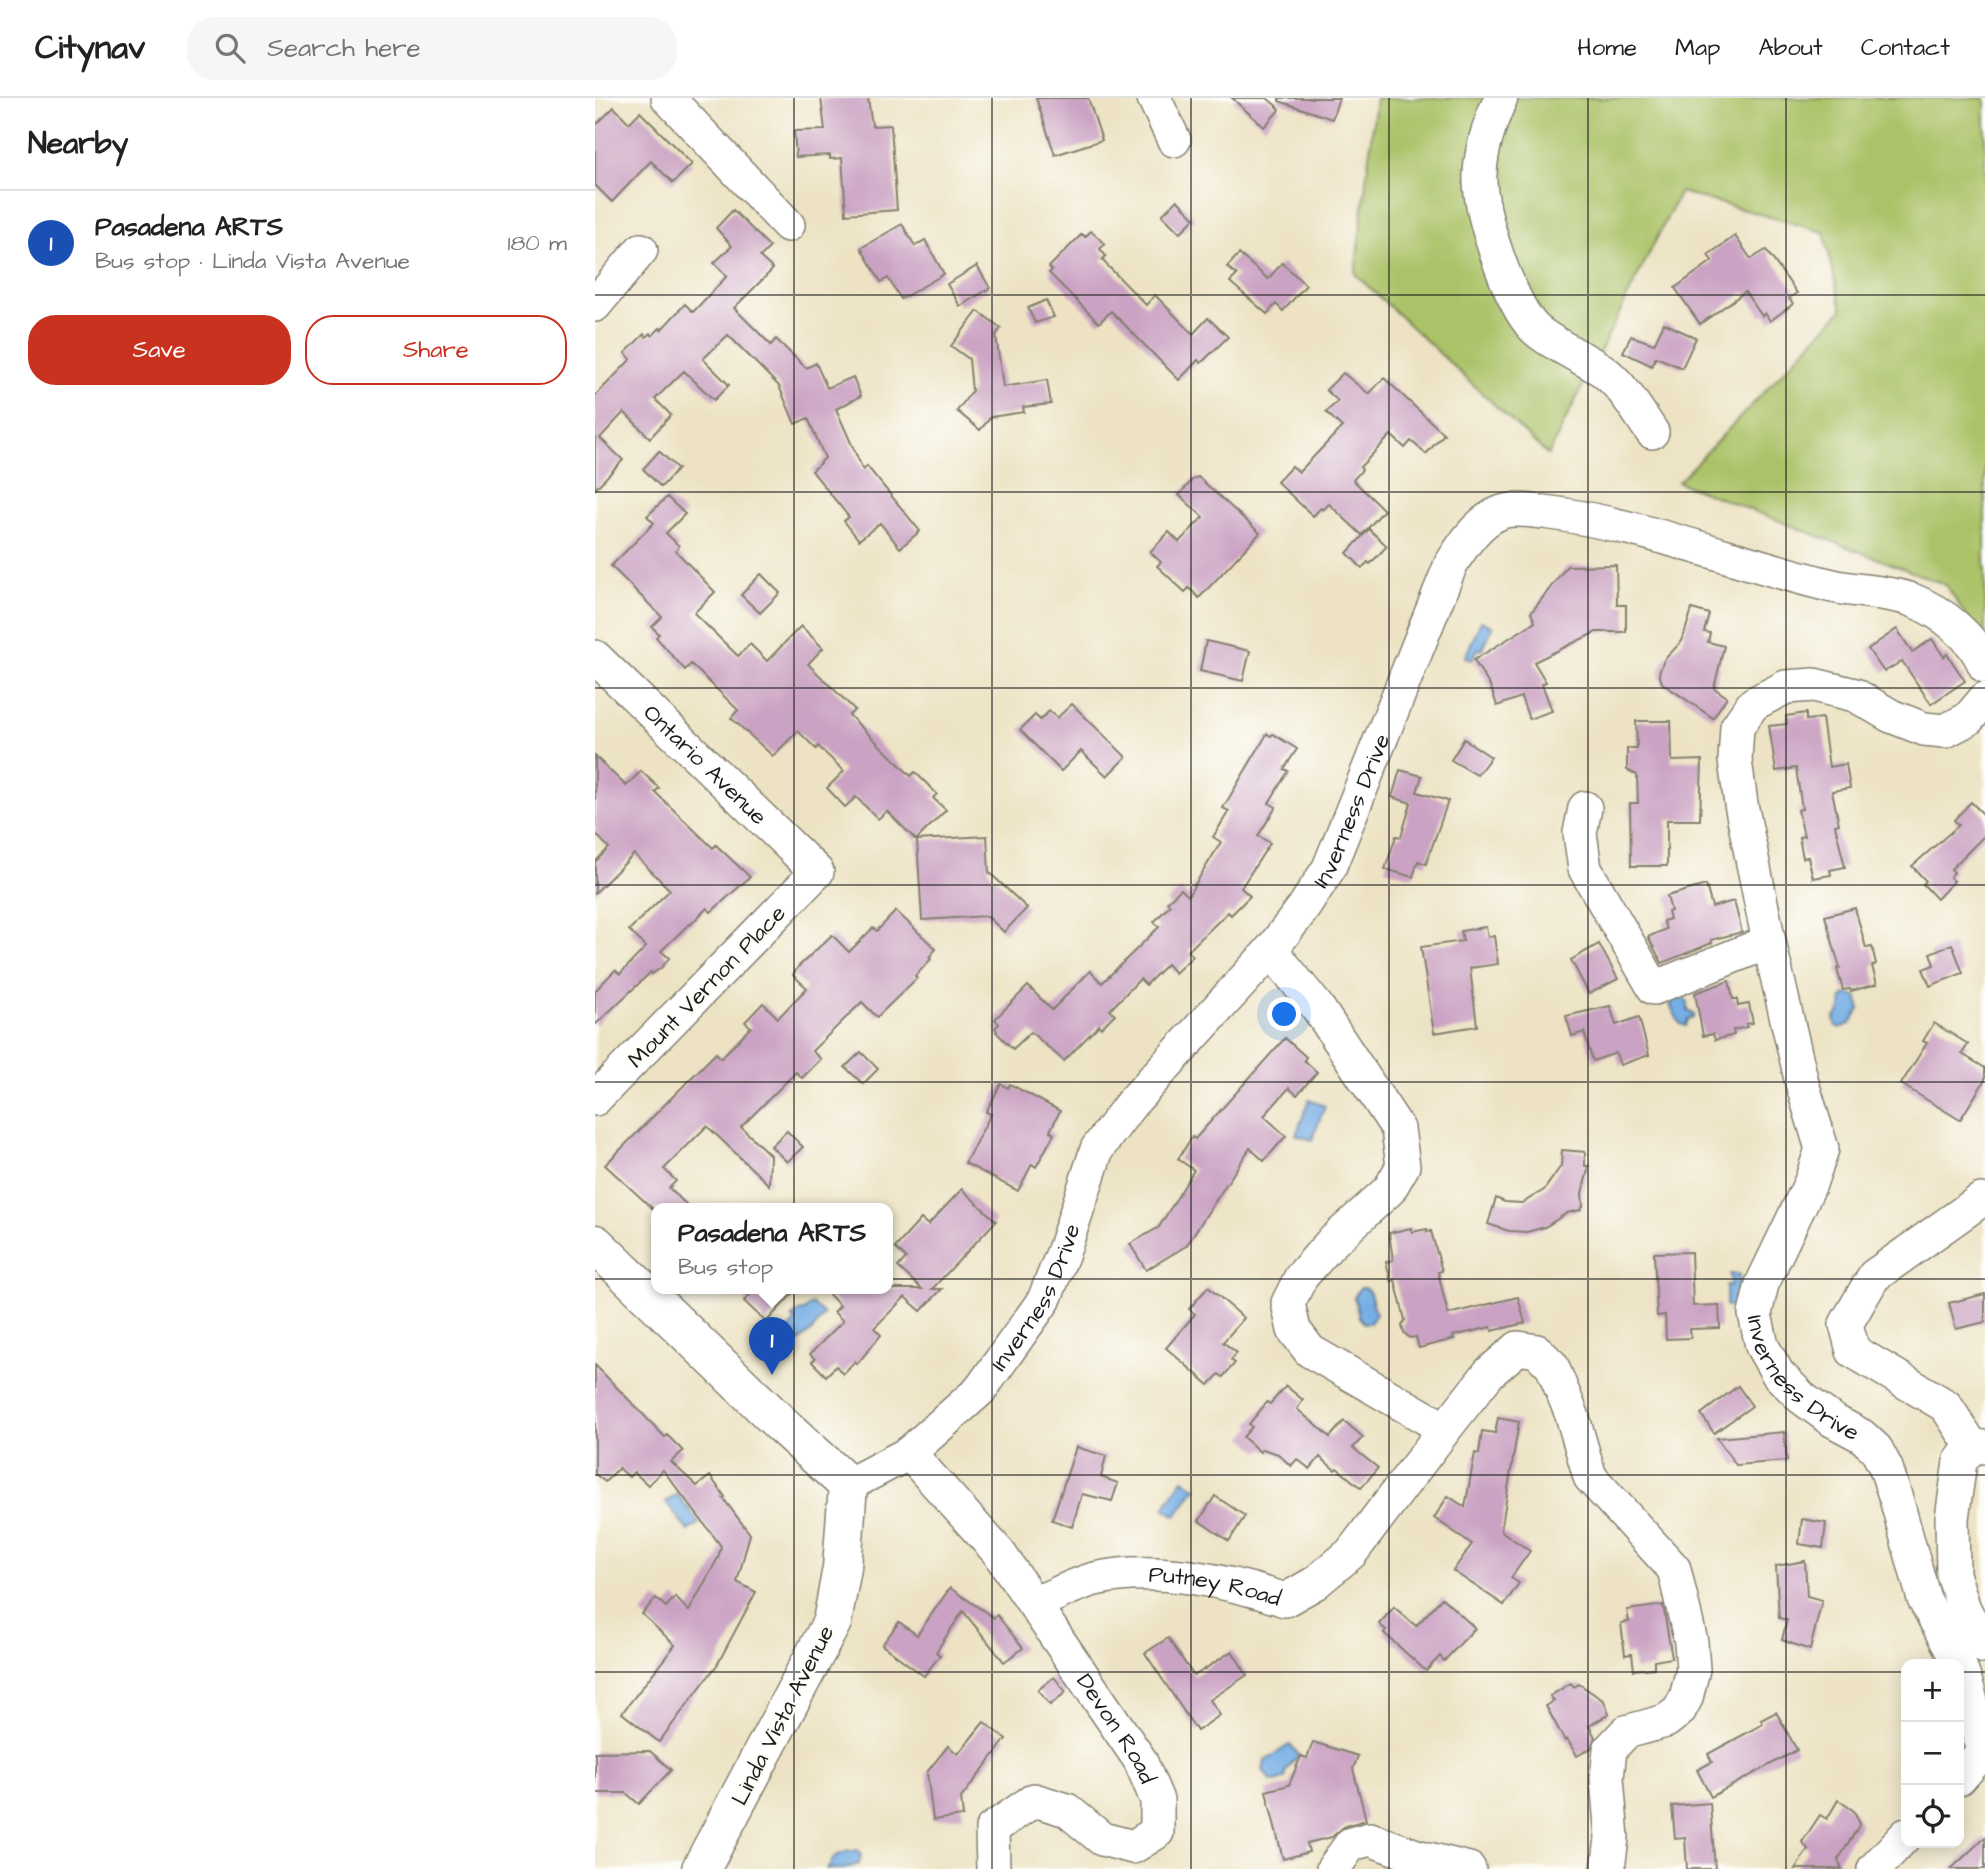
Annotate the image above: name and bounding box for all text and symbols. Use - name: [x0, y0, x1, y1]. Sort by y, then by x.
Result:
- search box: [187, 17, 677, 80]
- text: Citynav: [35, 25, 145, 71]
- icon: search: [211, 29, 249, 67]
- text: Search here: [267, 30, 421, 66]
- text: Home: [1577, 31, 1637, 65]
- text: Map: [1675, 31, 1720, 65]
- text: About: [1758, 31, 1823, 65]
- text: Contact: [1861, 31, 1950, 65]
- text: Nearby: [28, 123, 128, 165]
- text: Pasadena ARTS: [95, 209, 283, 245]
- text: 1: [50, 227, 52, 259]
- text: 180 m: [508, 227, 567, 259]
- text: Bus stop · Linda Vista Avenue: [95, 245, 410, 277]
- button: Save: [28, 315, 291, 385]
- button: Share: [305, 315, 567, 385]
- street label: Ontario Avenue: [636, 697, 774, 832]
- street label: Inverness Drive: [1305, 729, 1398, 894]
- street label: Mount Vernon Place: [620, 898, 793, 1075]
- your location: [1267, 997, 1301, 1031]
- popup: [651, 1203, 893, 1294]
- text: Pasadena ARTS: [678, 1215, 866, 1251]
- street label: Inverness Drive: [984, 1220, 1088, 1378]
- text: Bus stop: [678, 1251, 773, 1283]
- street label: Inverness Drive: [1739, 1312, 1865, 1449]
- pin: 1: [749, 1317, 795, 1375]
- street label: Putney Road: [1148, 1559, 1285, 1615]
- street label: Linda Vista Avenue: [724, 1620, 842, 1811]
- map controls: [1901, 1659, 1964, 1848]
- button: +: [1901, 1659, 1964, 1722]
- street label: Devon Road: [1069, 1667, 1163, 1789]
- button: −: [1901, 1722, 1964, 1785]
- button: locate: [1901, 1785, 1964, 1848]

